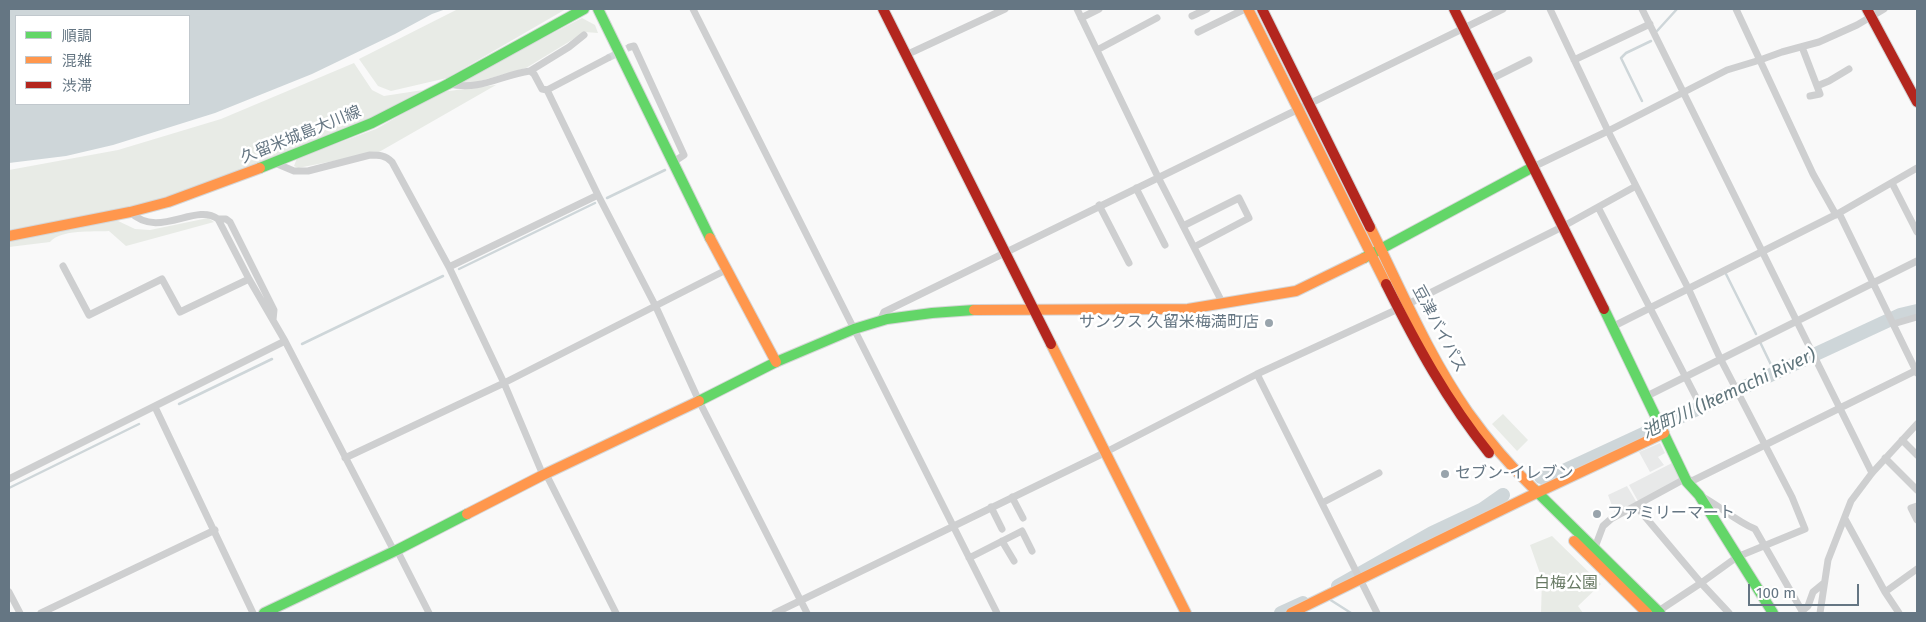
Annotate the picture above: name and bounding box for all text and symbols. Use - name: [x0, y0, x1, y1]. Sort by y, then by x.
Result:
- legend: [15, 15, 190, 105]
- text: 順調: [62, 27, 92, 45]
- text: 混雑: [62, 52, 92, 70]
- text: 渋滞: [62, 77, 92, 95]
- street label: 久留米城島大川線: [238, 102, 364, 168]
- street label: 豆津バイパス: [1408, 282, 1470, 376]
- place label: サンクス 久留米梅満町店: [1079, 313, 1259, 333]
- marker: サンクス 久留米梅満町店: [1263, 317, 1275, 329]
- water label: 池町川 (Ikemachi River): [1639, 344, 1819, 444]
- place label: セブン-イレブン: [1455, 464, 1573, 484]
- marker: セブン-イレブン: [1439, 468, 1451, 480]
- place label: ファミリーマート: [1607, 504, 1735, 524]
- marker: ファミリーマート: [1591, 508, 1603, 520]
- park label: 白梅公園: [1534, 574, 1598, 594]
- scale bar: [1751, 574, 1862, 606]
- text: 100 m: [1756, 584, 1796, 602]

